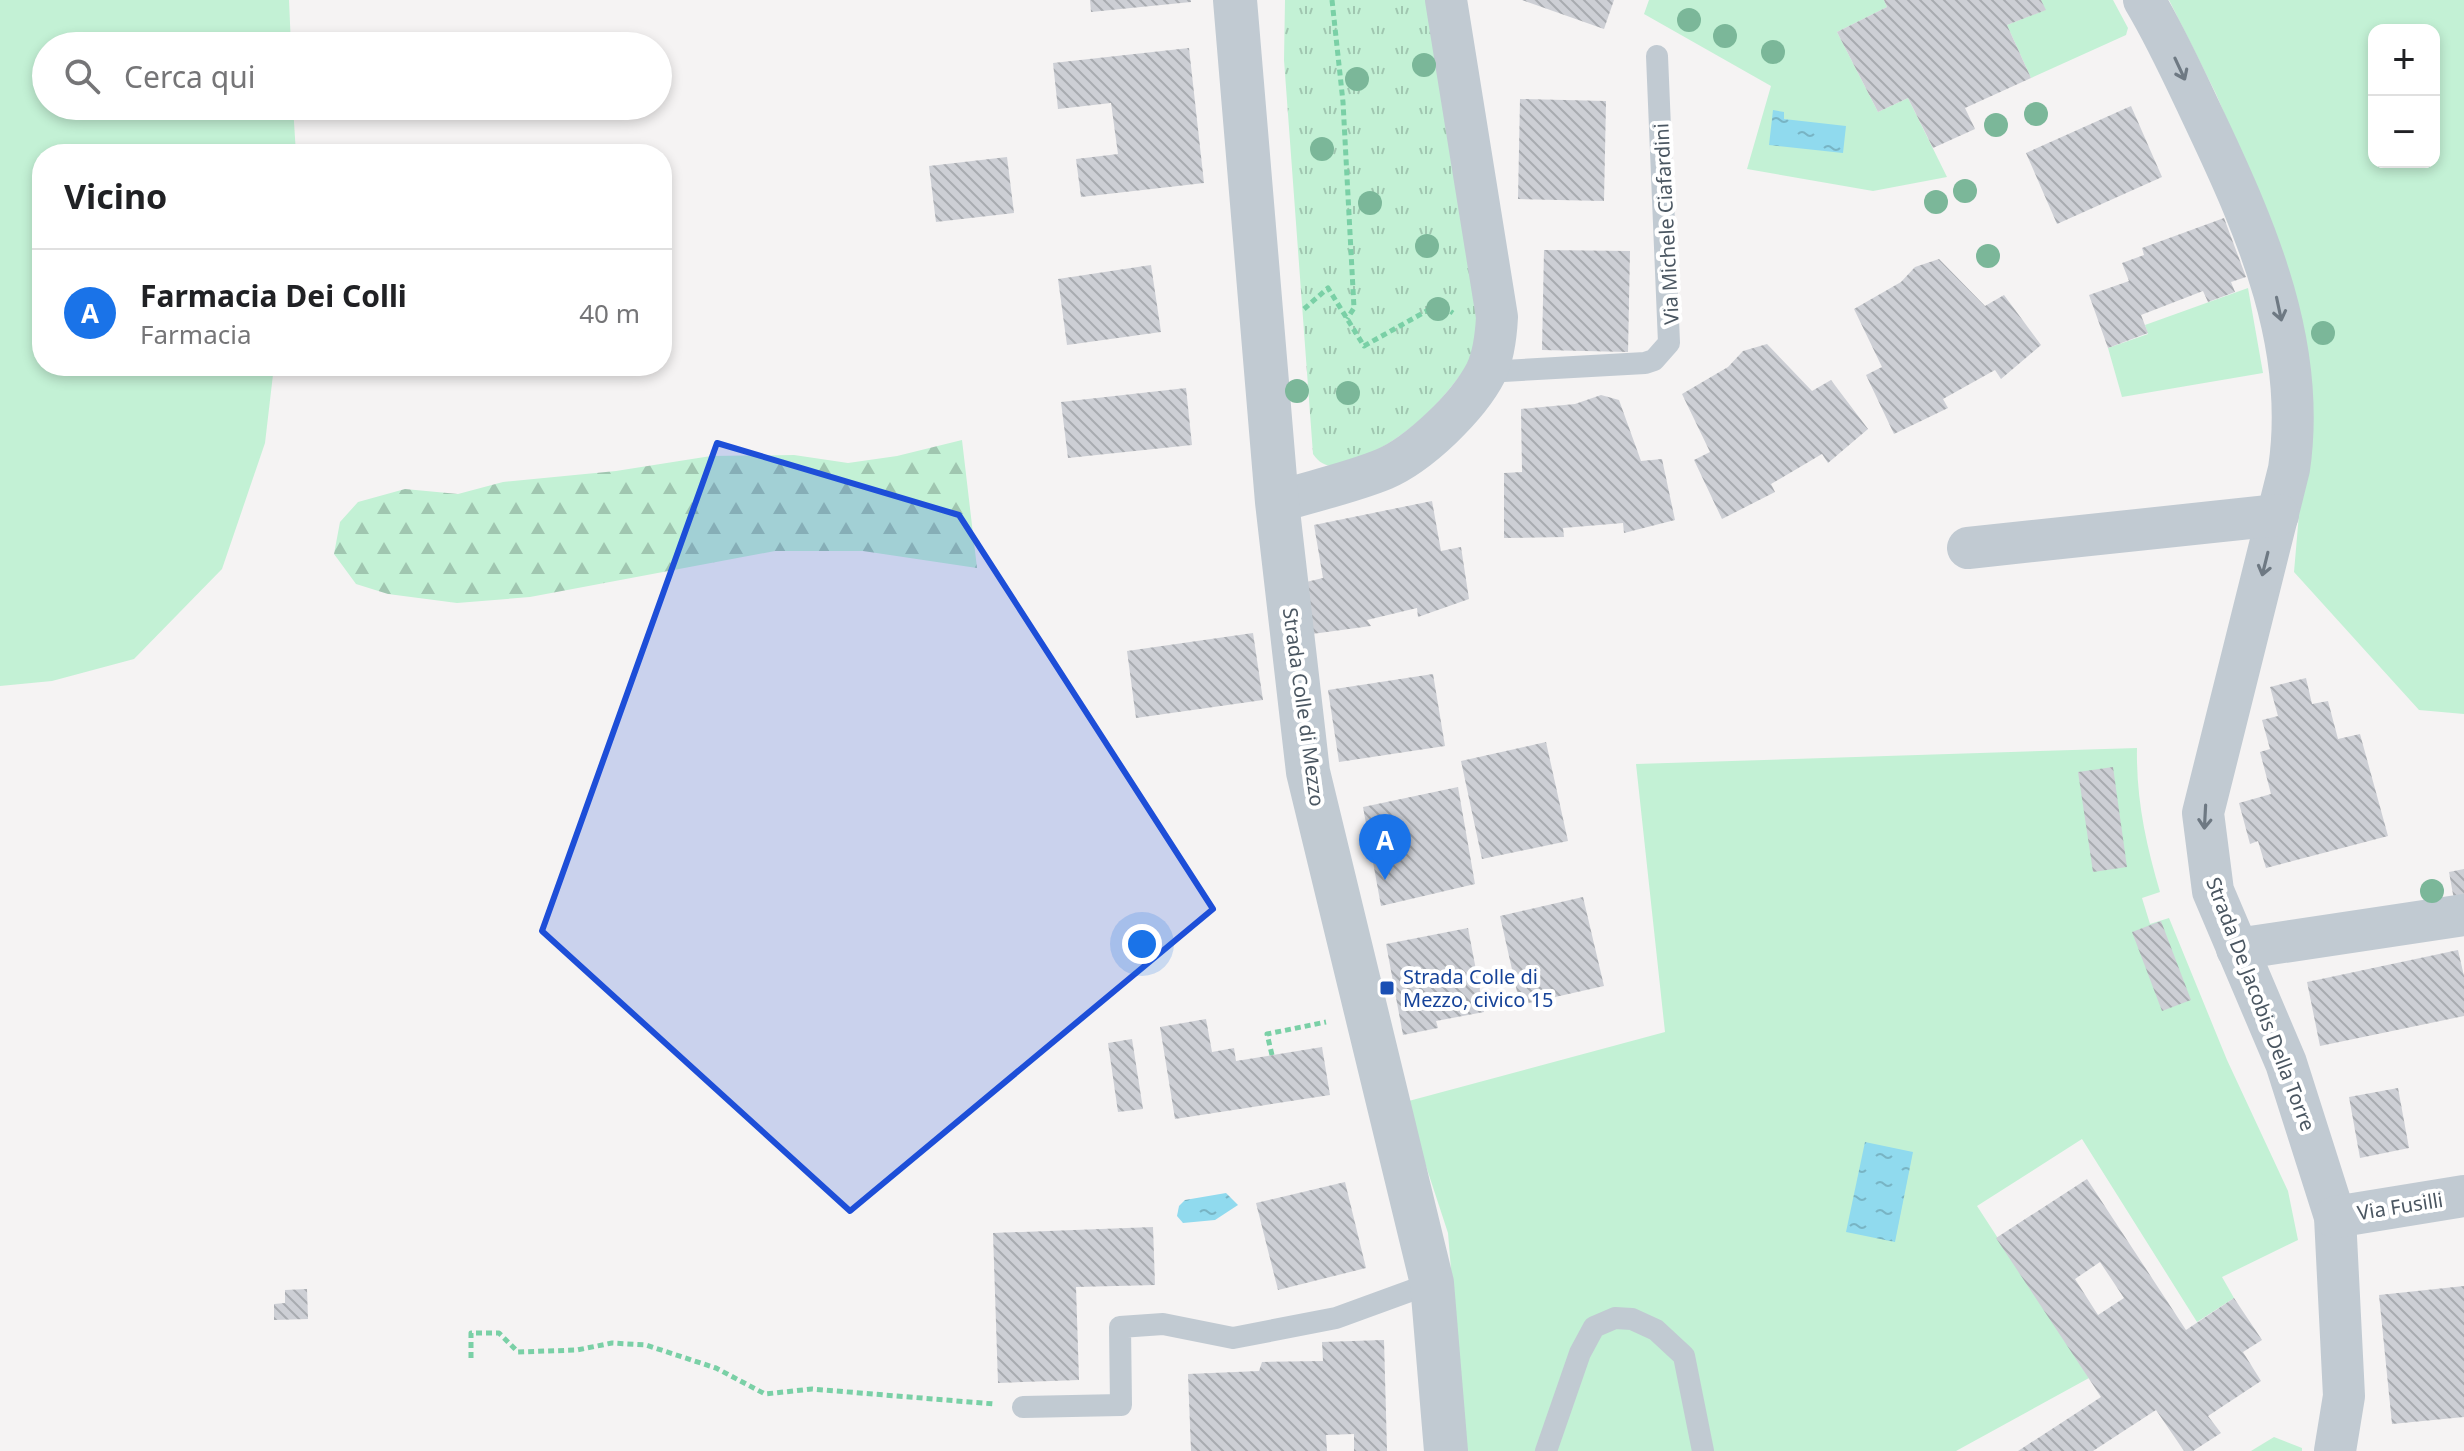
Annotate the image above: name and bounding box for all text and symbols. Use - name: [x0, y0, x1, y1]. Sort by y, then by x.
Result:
- map controls: [2368, 24, 2440, 168]
- button: +: [2368, 24, 2440, 96]
- search box: [32, 32, 672, 120]
- icon: search: [60, 54, 104, 98]
- text: Cerca qui: [124, 56, 255, 97]
- one-way arrow: [2174, 56, 2189, 81]
- button: −: [2368, 96, 2440, 168]
- street label: Via Michele Ciafardini: [1647, 123, 1685, 325]
- text: Vicino: [64, 173, 167, 219]
- text: Farmacia Dei Colli: [140, 275, 407, 316]
- text: A: [81, 295, 99, 331]
- text: 40 m: [579, 295, 640, 331]
- one-way arrow: [2272, 296, 2287, 321]
- text: Farmacia: [140, 316, 252, 352]
- one-way arrow: [2257, 551, 2272, 577]
- street label: Strada Colle di Mezzo: [1277, 606, 1331, 808]
- one-way arrow: [2197, 803, 2212, 830]
- pin: A: [1359, 814, 1411, 880]
- street label: Strada De Jacobis Della Torre: [2200, 873, 2322, 1135]
- your location: [1122, 924, 1162, 964]
- place label: Strada Colle di Mezzo, civico 15: [1403, 963, 1554, 1013]
- marker: Strada Colle di Mezzo, civico 15: [1378, 979, 1396, 997]
- street label: Via Fusilli: [2355, 1186, 2445, 1226]

